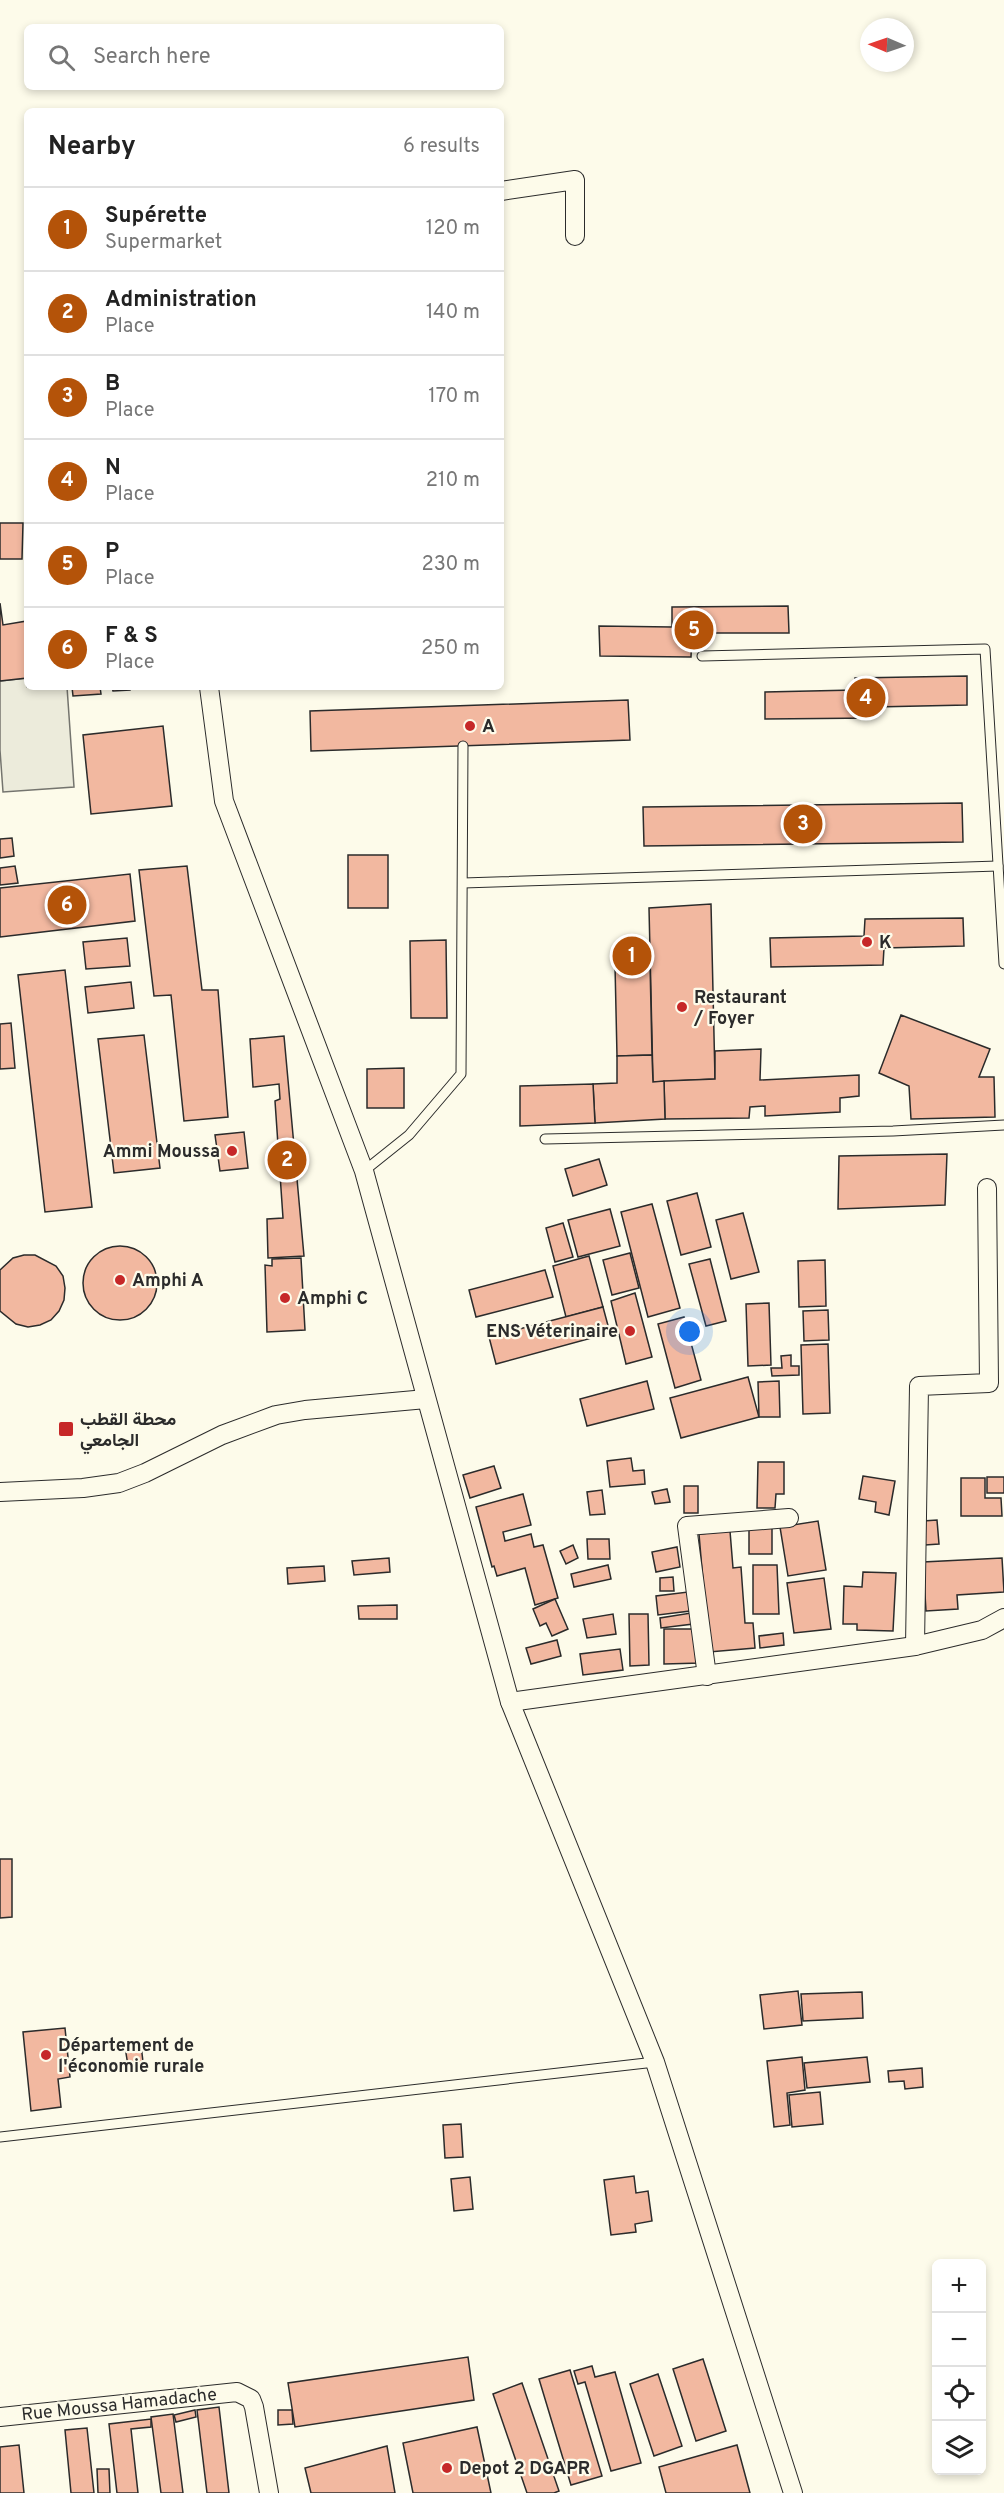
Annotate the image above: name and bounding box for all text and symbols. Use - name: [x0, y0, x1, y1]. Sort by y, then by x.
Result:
- north arrow: [860, 18, 914, 72]
- search box: [24, 24, 504, 90]
- icon: search: [45, 41, 78, 74]
- text: Search here: [93, 44, 211, 71]
- text: Nearby: [48, 131, 136, 164]
- text: 6 results: [403, 134, 480, 160]
- text: Supérette: [105, 203, 207, 230]
- text: 1: [64, 216, 72, 242]
- text: 120 m: [426, 216, 480, 242]
- text: Supermarket: [105, 230, 222, 256]
- text: Administration: [105, 287, 257, 314]
- text: 2: [61, 300, 74, 326]
- text: 140 m: [426, 300, 480, 326]
- text: Place: [105, 314, 155, 340]
- text: B: [105, 371, 120, 398]
- text: 3: [62, 384, 74, 410]
- text: 170 m: [428, 384, 480, 410]
- text: Place: [105, 398, 155, 424]
- text: N: [105, 455, 121, 482]
- text: 4: [61, 468, 74, 494]
- text: 210 m: [426, 468, 480, 494]
- text: Place: [105, 482, 155, 508]
- text: P: [105, 539, 119, 566]
- text: 5: [61, 552, 74, 578]
- text: 230 m: [421, 552, 480, 578]
- text: Place: [105, 566, 155, 592]
- pin: 5: [674, 608, 714, 652]
- text: F & S: [105, 623, 158, 650]
- text: 6: [61, 636, 74, 662]
- text: 250 m: [421, 636, 480, 662]
- text: Place: [105, 650, 155, 676]
- pin: 4: [846, 676, 886, 720]
- place label: A: [482, 716, 495, 739]
- marker: A: [463, 719, 477, 733]
- pin: 3: [784, 802, 822, 846]
- pin: 6: [48, 882, 86, 928]
- place label: K: [879, 932, 892, 955]
- pin: 1: [612, 934, 652, 978]
- marker: K: [860, 935, 874, 949]
- place label: Restaurant / Foyer: [693, 987, 787, 1031]
- marker: Restaurant / Foyer: [675, 1000, 689, 1014]
- pin: 2: [268, 1138, 306, 1182]
- place label: Ammi Moussa: [103, 1141, 220, 1164]
- marker: Ammi Moussa: [225, 1144, 239, 1158]
- place label: Amphi A: [132, 1270, 204, 1293]
- marker: Amphi A: [113, 1273, 127, 1287]
- place label: Amphi C: [297, 1288, 368, 1311]
- marker: Amphi C: [278, 1291, 292, 1305]
- your location: [675, 1317, 704, 1346]
- place label: ENS Véterinaire: [486, 1321, 618, 1344]
- marker: ENS Véterinaire: [623, 1324, 637, 1338]
- place label: محطة القطب الجامعي: [80, 1409, 177, 1455]
- marker: محطة القطب الجامعي: [57, 1420, 75, 1438]
- place label: Département de l'économie rurale: [58, 2035, 204, 2079]
- marker: Département de l'économie rurale: [39, 2048, 53, 2062]
- map controls: [932, 2259, 986, 2475]
- button: +: [932, 2259, 986, 2313]
- button: −: [932, 2313, 986, 2367]
- button: locate: [932, 2367, 986, 2421]
- street label: Rue Moussa Hamadache: [20, 2384, 218, 2427]
- button: layers: [932, 2421, 986, 2475]
- place label: Depot 2 DGAPR: [459, 2458, 590, 2481]
- marker: Depot 2 DGAPR: [440, 2461, 454, 2475]

